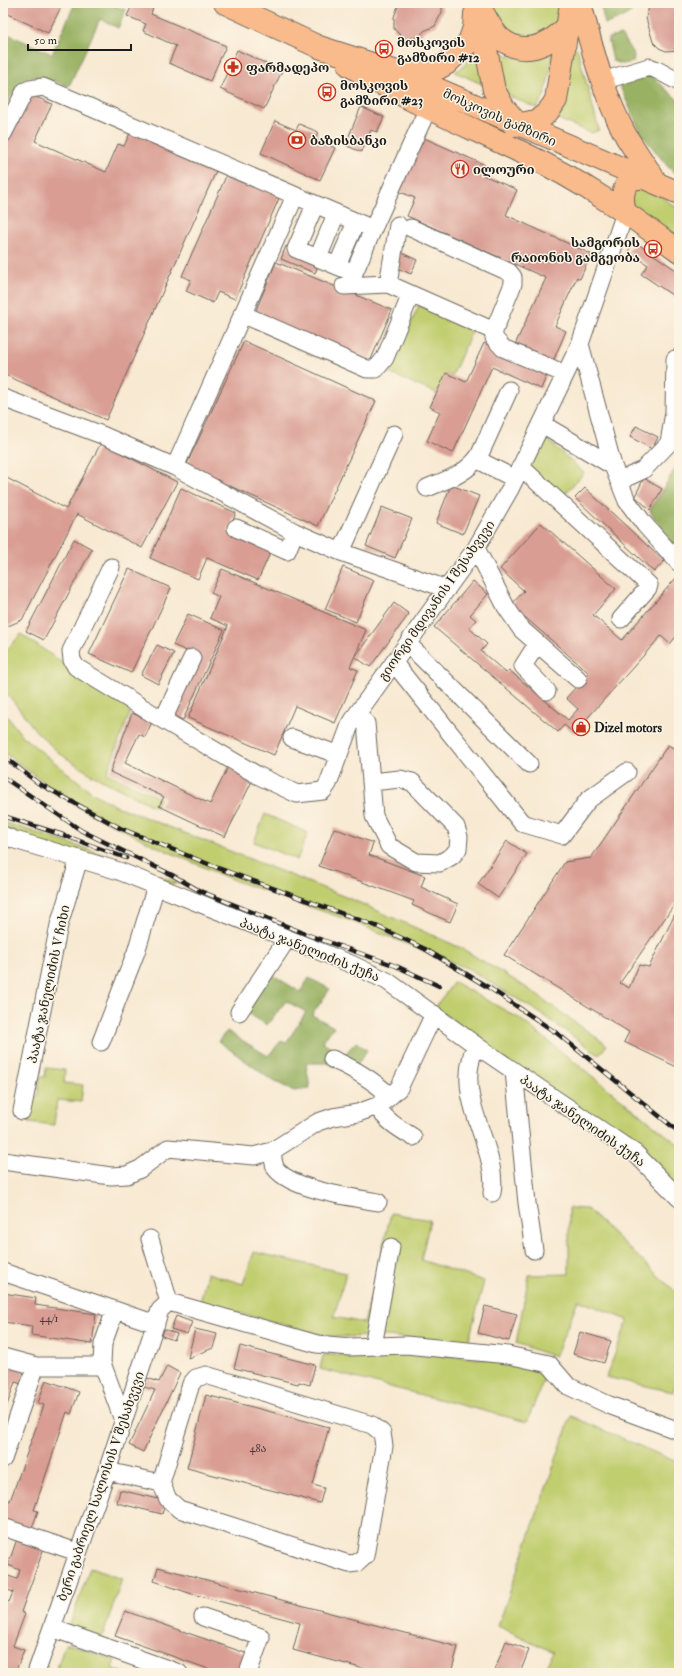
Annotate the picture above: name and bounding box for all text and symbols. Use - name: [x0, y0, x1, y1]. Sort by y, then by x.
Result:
- scale bar: [28, 26, 131, 52]
- text: 50 m: [34, 33, 58, 48]
- place label: მოსკოვის გამზირი #12: [397, 35, 480, 66]
- bus stop icon: მოსკოვის გამზირი #12: [374, 39, 394, 59]
- pharmacy icon: ფარმადეპო: [223, 57, 243, 77]
- place label: ფარმადეპო: [246, 60, 329, 76]
- place label: მოსკოვის გამზირი #23: [340, 78, 423, 109]
- bus stop icon: მოსკოვის გამზირი #23: [317, 82, 337, 102]
- street label: მოსკოვის გამზირი: [440, 86, 559, 150]
- bank icon: ბაზისბანკი: [287, 130, 307, 150]
- place label: ბაზისბანკი: [310, 133, 387, 149]
- restaurant icon: ილოური: [450, 159, 470, 179]
- place label: ილოური: [473, 162, 535, 178]
- place label: სამგორის რაიონის გამგეობა: [511, 235, 640, 266]
- bus stop icon: სამგორის რაიონის გამგეობა: [643, 239, 663, 259]
- street label: გიორგი მდივანის I შესახვევი: [375, 517, 498, 684]
- shop icon: Dizel motors: [571, 717, 591, 737]
- place label: Dizel motors: [594, 720, 662, 736]
- street label: პაატა ჯანელიძის V ჩიხი: [24, 904, 74, 1065]
- street label: პაატა ჯანელიძის ქუჩა: [237, 915, 382, 985]
- street label: პაატა ჯანელიძის ქუჩა: [517, 1071, 648, 1170]
- house number: 44/1: [40, 1312, 59, 1325]
- street label: ბერი გაბრიელ სალოსის V შესახვევი: [54, 1369, 148, 1603]
- house number: 48ა: [250, 1442, 267, 1455]

